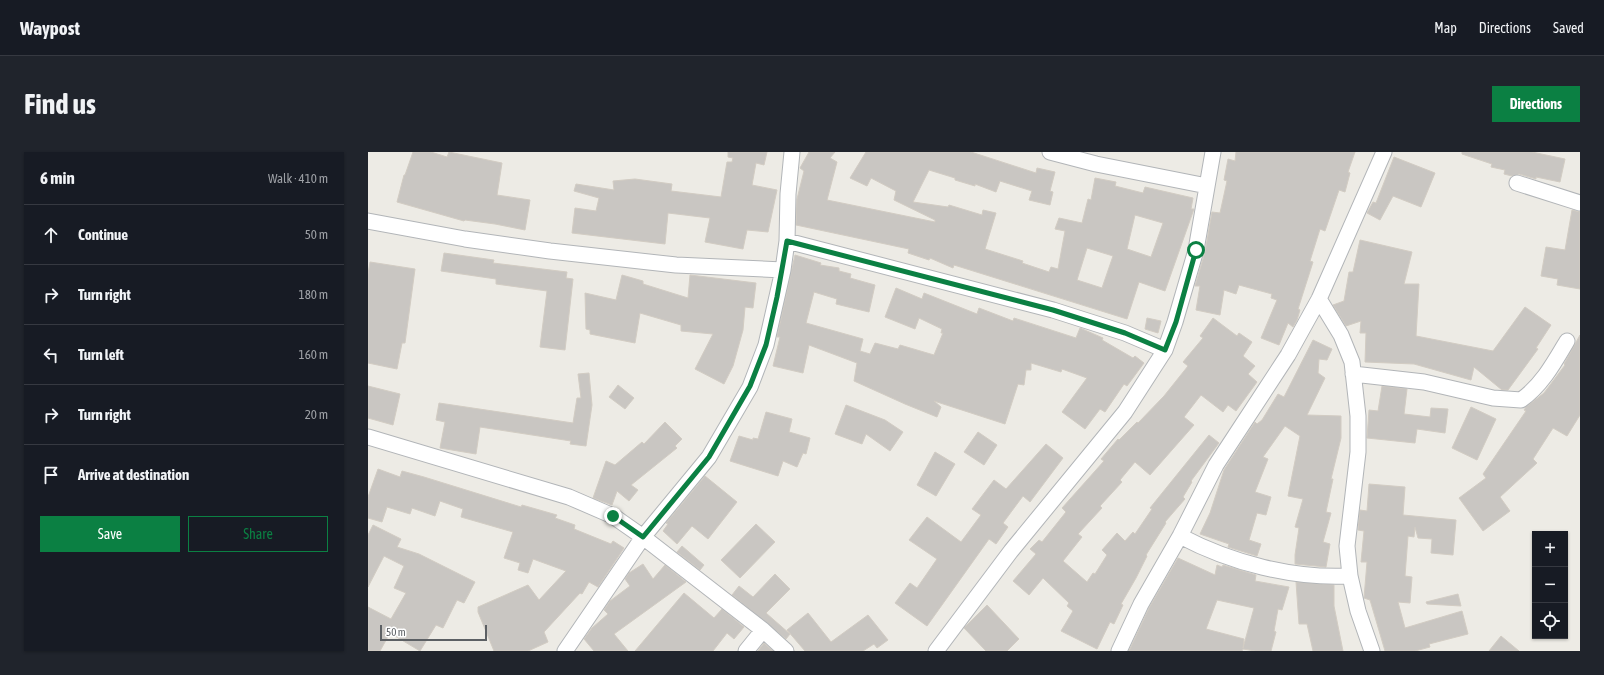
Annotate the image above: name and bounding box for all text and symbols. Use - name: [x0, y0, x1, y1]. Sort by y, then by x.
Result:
- text: Waypost: [20, 17, 80, 39]
- text: Map: [1434, 20, 1457, 36]
- text: Directions: [1479, 20, 1531, 36]
- text: Saved: [1553, 20, 1584, 36]
- button: Directions: [1492, 86, 1580, 122]
- text: Find us: [24, 88, 96, 120]
- text: 6 min: [40, 168, 75, 188]
- text: Walk · 410 m: [268, 171, 328, 186]
- icon: ahead: [40, 224, 62, 246]
- text: Continue: [78, 226, 128, 243]
- text: 50 m: [305, 227, 328, 242]
- route start: [1187, 241, 1205, 259]
- icon: right: [40, 284, 62, 306]
- text: Turn right: [78, 286, 131, 303]
- text: 180 m: [299, 287, 328, 302]
- icon: left: [40, 344, 62, 366]
- text: Turn left: [78, 346, 124, 363]
- text: 160 m: [299, 347, 328, 362]
- icon: right: [40, 404, 62, 426]
- text: Turn right: [78, 406, 131, 423]
- text: 20 m: [305, 407, 328, 422]
- icon: arrive: [40, 464, 62, 486]
- text: Arrive at destination: [78, 466, 189, 483]
- route end: [604, 507, 622, 525]
- button: Save: [40, 516, 180, 552]
- button: Share: [188, 516, 328, 552]
- map controls: [1532, 531, 1568, 639]
- button: +: [1532, 531, 1568, 567]
- button: −: [1532, 567, 1568, 603]
- button: locate: [1532, 603, 1568, 639]
- scale bar: [380, 623, 487, 642]
- text: 50 m: [386, 626, 406, 638]

